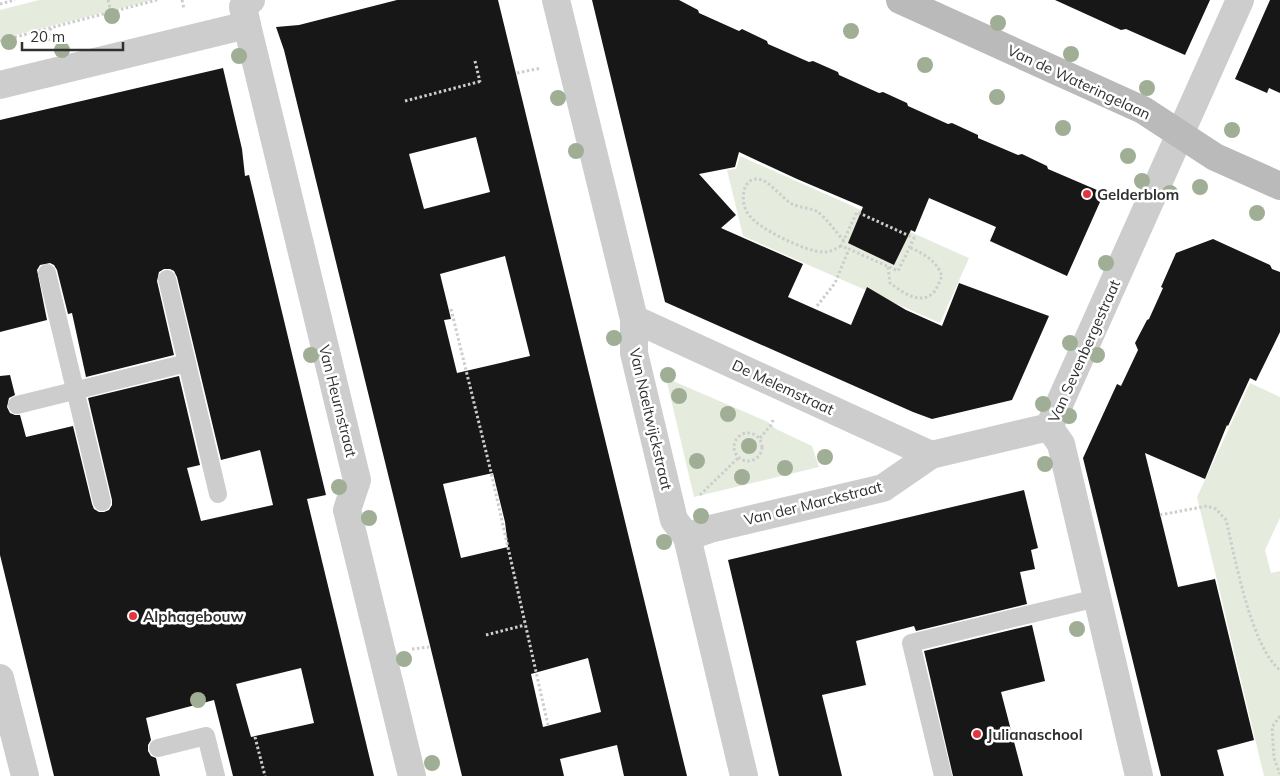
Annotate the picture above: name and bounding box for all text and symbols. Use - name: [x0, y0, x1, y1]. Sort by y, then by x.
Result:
- scale bar: [22, 20, 124, 52]
- text: 20 m: [30, 27, 65, 46]
- street label: Van de Wateringelaan: [1004, 40, 1154, 124]
- place label: Gelderblom: [1097, 185, 1179, 204]
- marker: Gelderblom: [1081, 188, 1093, 200]
- street label: Van Sevenbergestraat: [1044, 277, 1124, 425]
- street label: Van Heurnstraat: [315, 343, 361, 459]
- street label: Van Naeltwijckstraat: [625, 346, 677, 492]
- street label: De Melemstraat: [729, 355, 837, 419]
- street label: Van der Marckstraat: [742, 477, 884, 529]
- place label: Alphagebouw: [143, 607, 244, 626]
- marker: Alphagebouw: [127, 610, 139, 622]
- place label: Julianaschool: [987, 725, 1083, 744]
- marker: Julianaschool: [971, 728, 983, 740]

